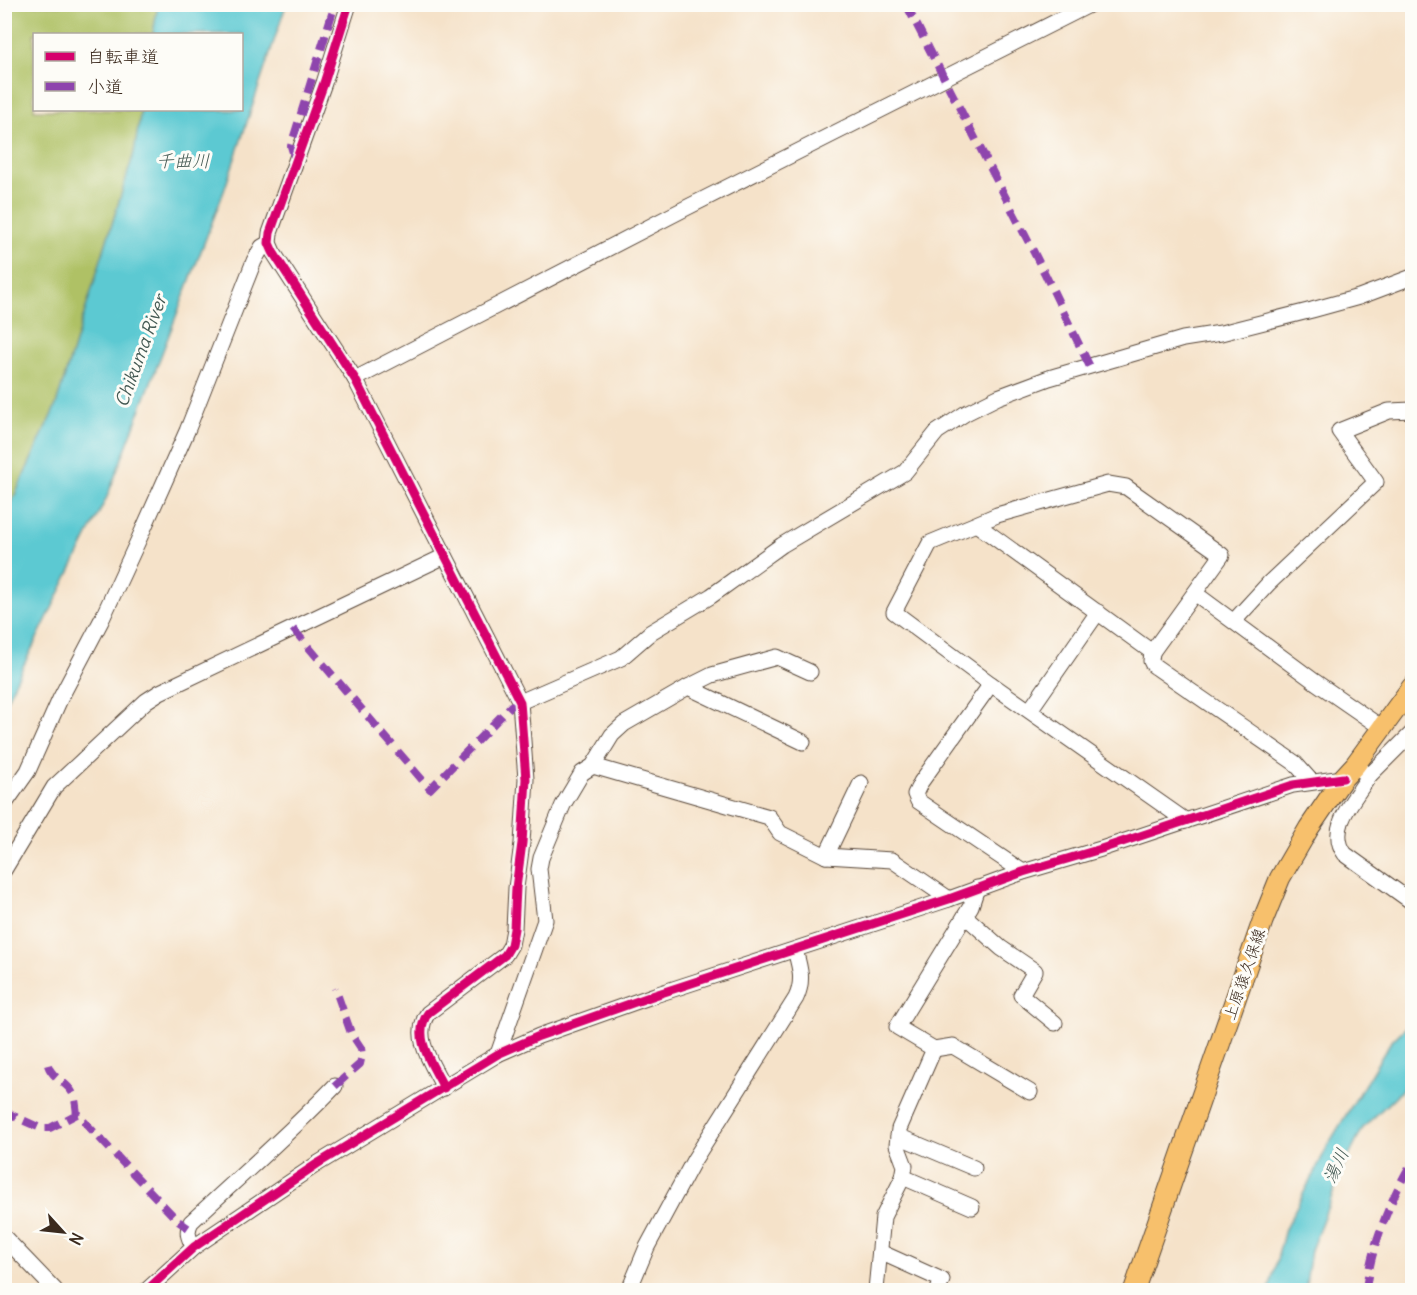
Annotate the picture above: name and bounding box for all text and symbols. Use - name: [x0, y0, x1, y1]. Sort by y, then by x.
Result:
- legend: [33, 33, 243, 111]
- text: 自転車道: [87, 45, 159, 68]
- text: 小道: [87, 75, 123, 98]
- water label: 千曲川: [156, 149, 210, 172]
- water label: Chikuma River: [110, 289, 172, 410]
- street label: 上原猿久保線: [1219, 925, 1269, 1023]
- water label: 湯川: [1318, 1145, 1354, 1187]
- north arrow: [33, 1202, 93, 1262]
- text: N: [65, 1229, 88, 1248]

